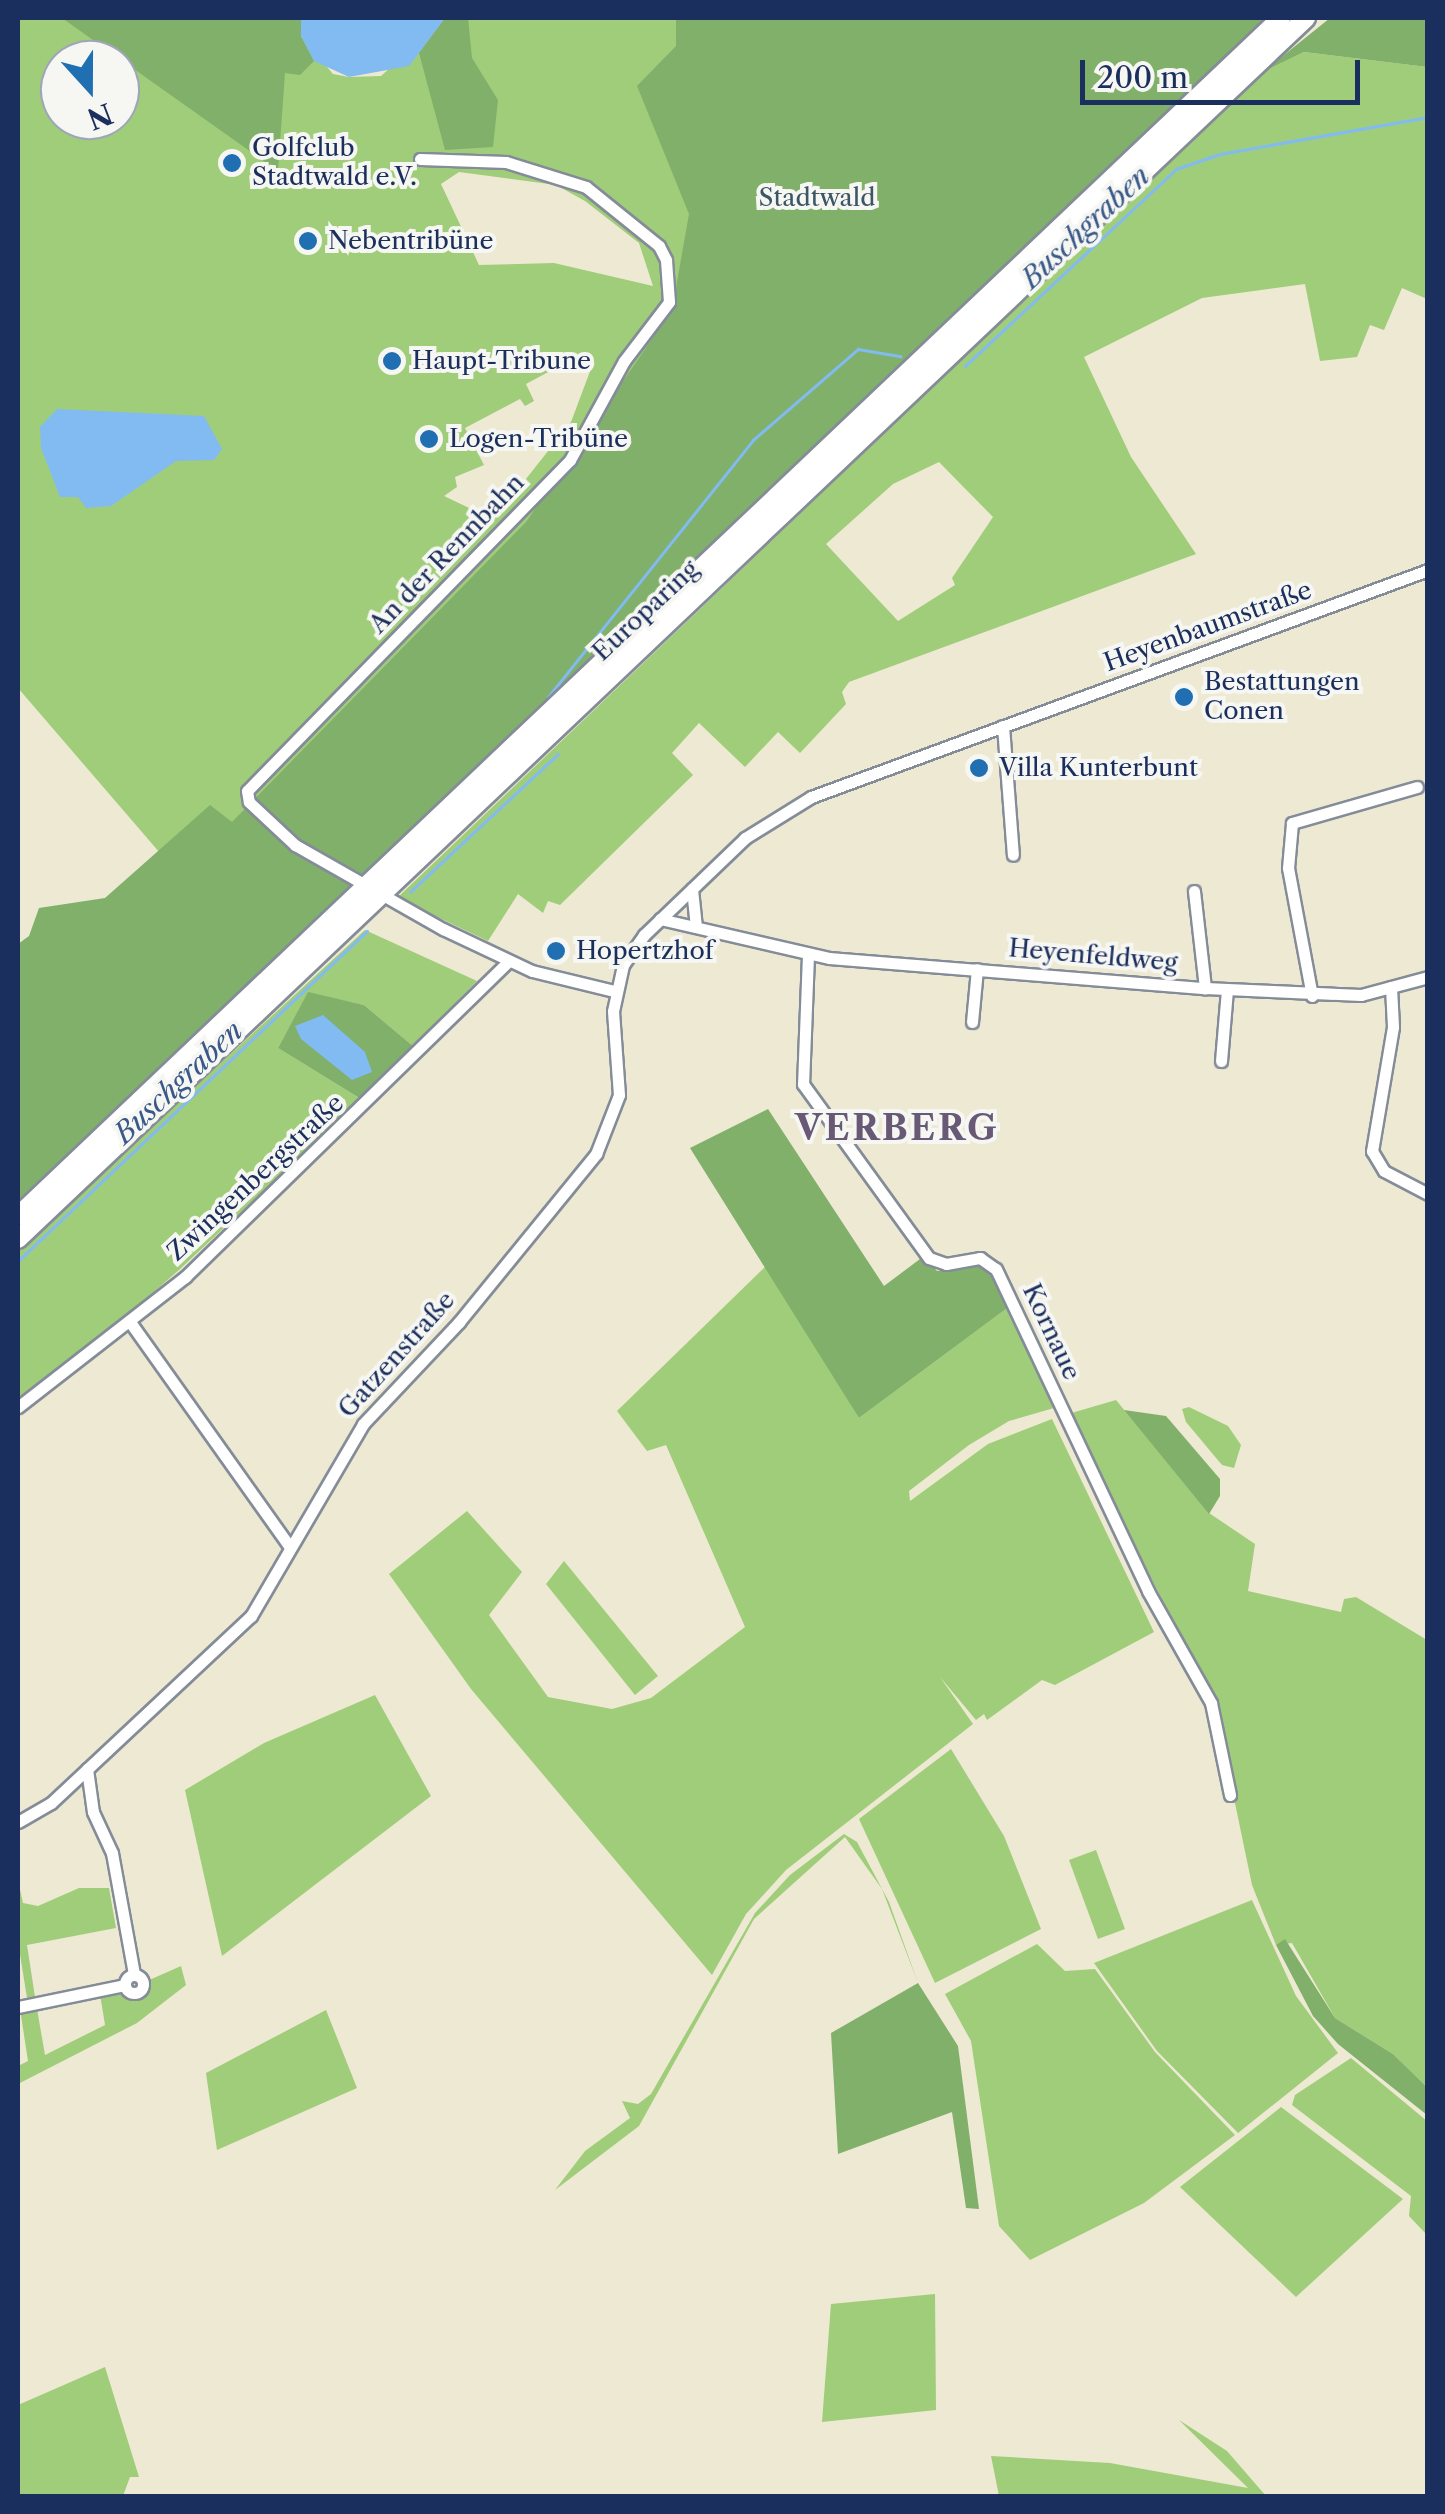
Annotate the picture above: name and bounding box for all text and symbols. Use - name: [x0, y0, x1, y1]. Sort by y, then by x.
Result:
- north arrow: [40, 40, 140, 140]
- scale bar: [1085, 40, 1365, 102]
- text: 200 m: [1097, 59, 1188, 96]
- text: N: [83, 96, 117, 136]
- place label: Golfclub Stadtwald e.V.: [252, 134, 417, 193]
- marker: Golfclub Stadtwald e.V.: [221, 152, 243, 174]
- water label: Buschgraben: [1014, 159, 1156, 295]
- park label: Stadtwald: [759, 183, 875, 213]
- place label: Nebentribüne: [328, 226, 493, 256]
- marker: Nebentribüne: [297, 230, 319, 252]
- place label: Haupt-Tribune: [412, 346, 591, 376]
- marker: Haupt-Tribune: [381, 350, 403, 372]
- place label: Logen-Tribüne: [449, 424, 628, 454]
- marker: Logen-Tribüne: [418, 428, 440, 450]
- street label: An der Rennbahn: [363, 468, 531, 640]
- street label: Europaring: [587, 554, 705, 668]
- street label: Heyenbaumstraße: [1100, 576, 1316, 678]
- place label: Bestattungen Conen: [1204, 668, 1360, 727]
- marker: Bestattungen Conen: [1173, 686, 1195, 708]
- place label: Villa Kunterbunt: [999, 753, 1198, 783]
- marker: Villa Kunterbunt: [968, 757, 990, 779]
- street label: Heyenfeldweg: [1007, 934, 1179, 978]
- place label: Hopertzhof: [576, 936, 714, 966]
- marker: Hopertzhof: [545, 940, 567, 962]
- water label: Buschgraben: [107, 1014, 249, 1150]
- street label: Zwingenbergstraße: [162, 1089, 350, 1267]
- district label: VERBERG: [795, 1107, 999, 1149]
- street label: Kornaue: [1016, 1279, 1086, 1385]
- street label: Gatzenstraße: [333, 1286, 461, 1424]

